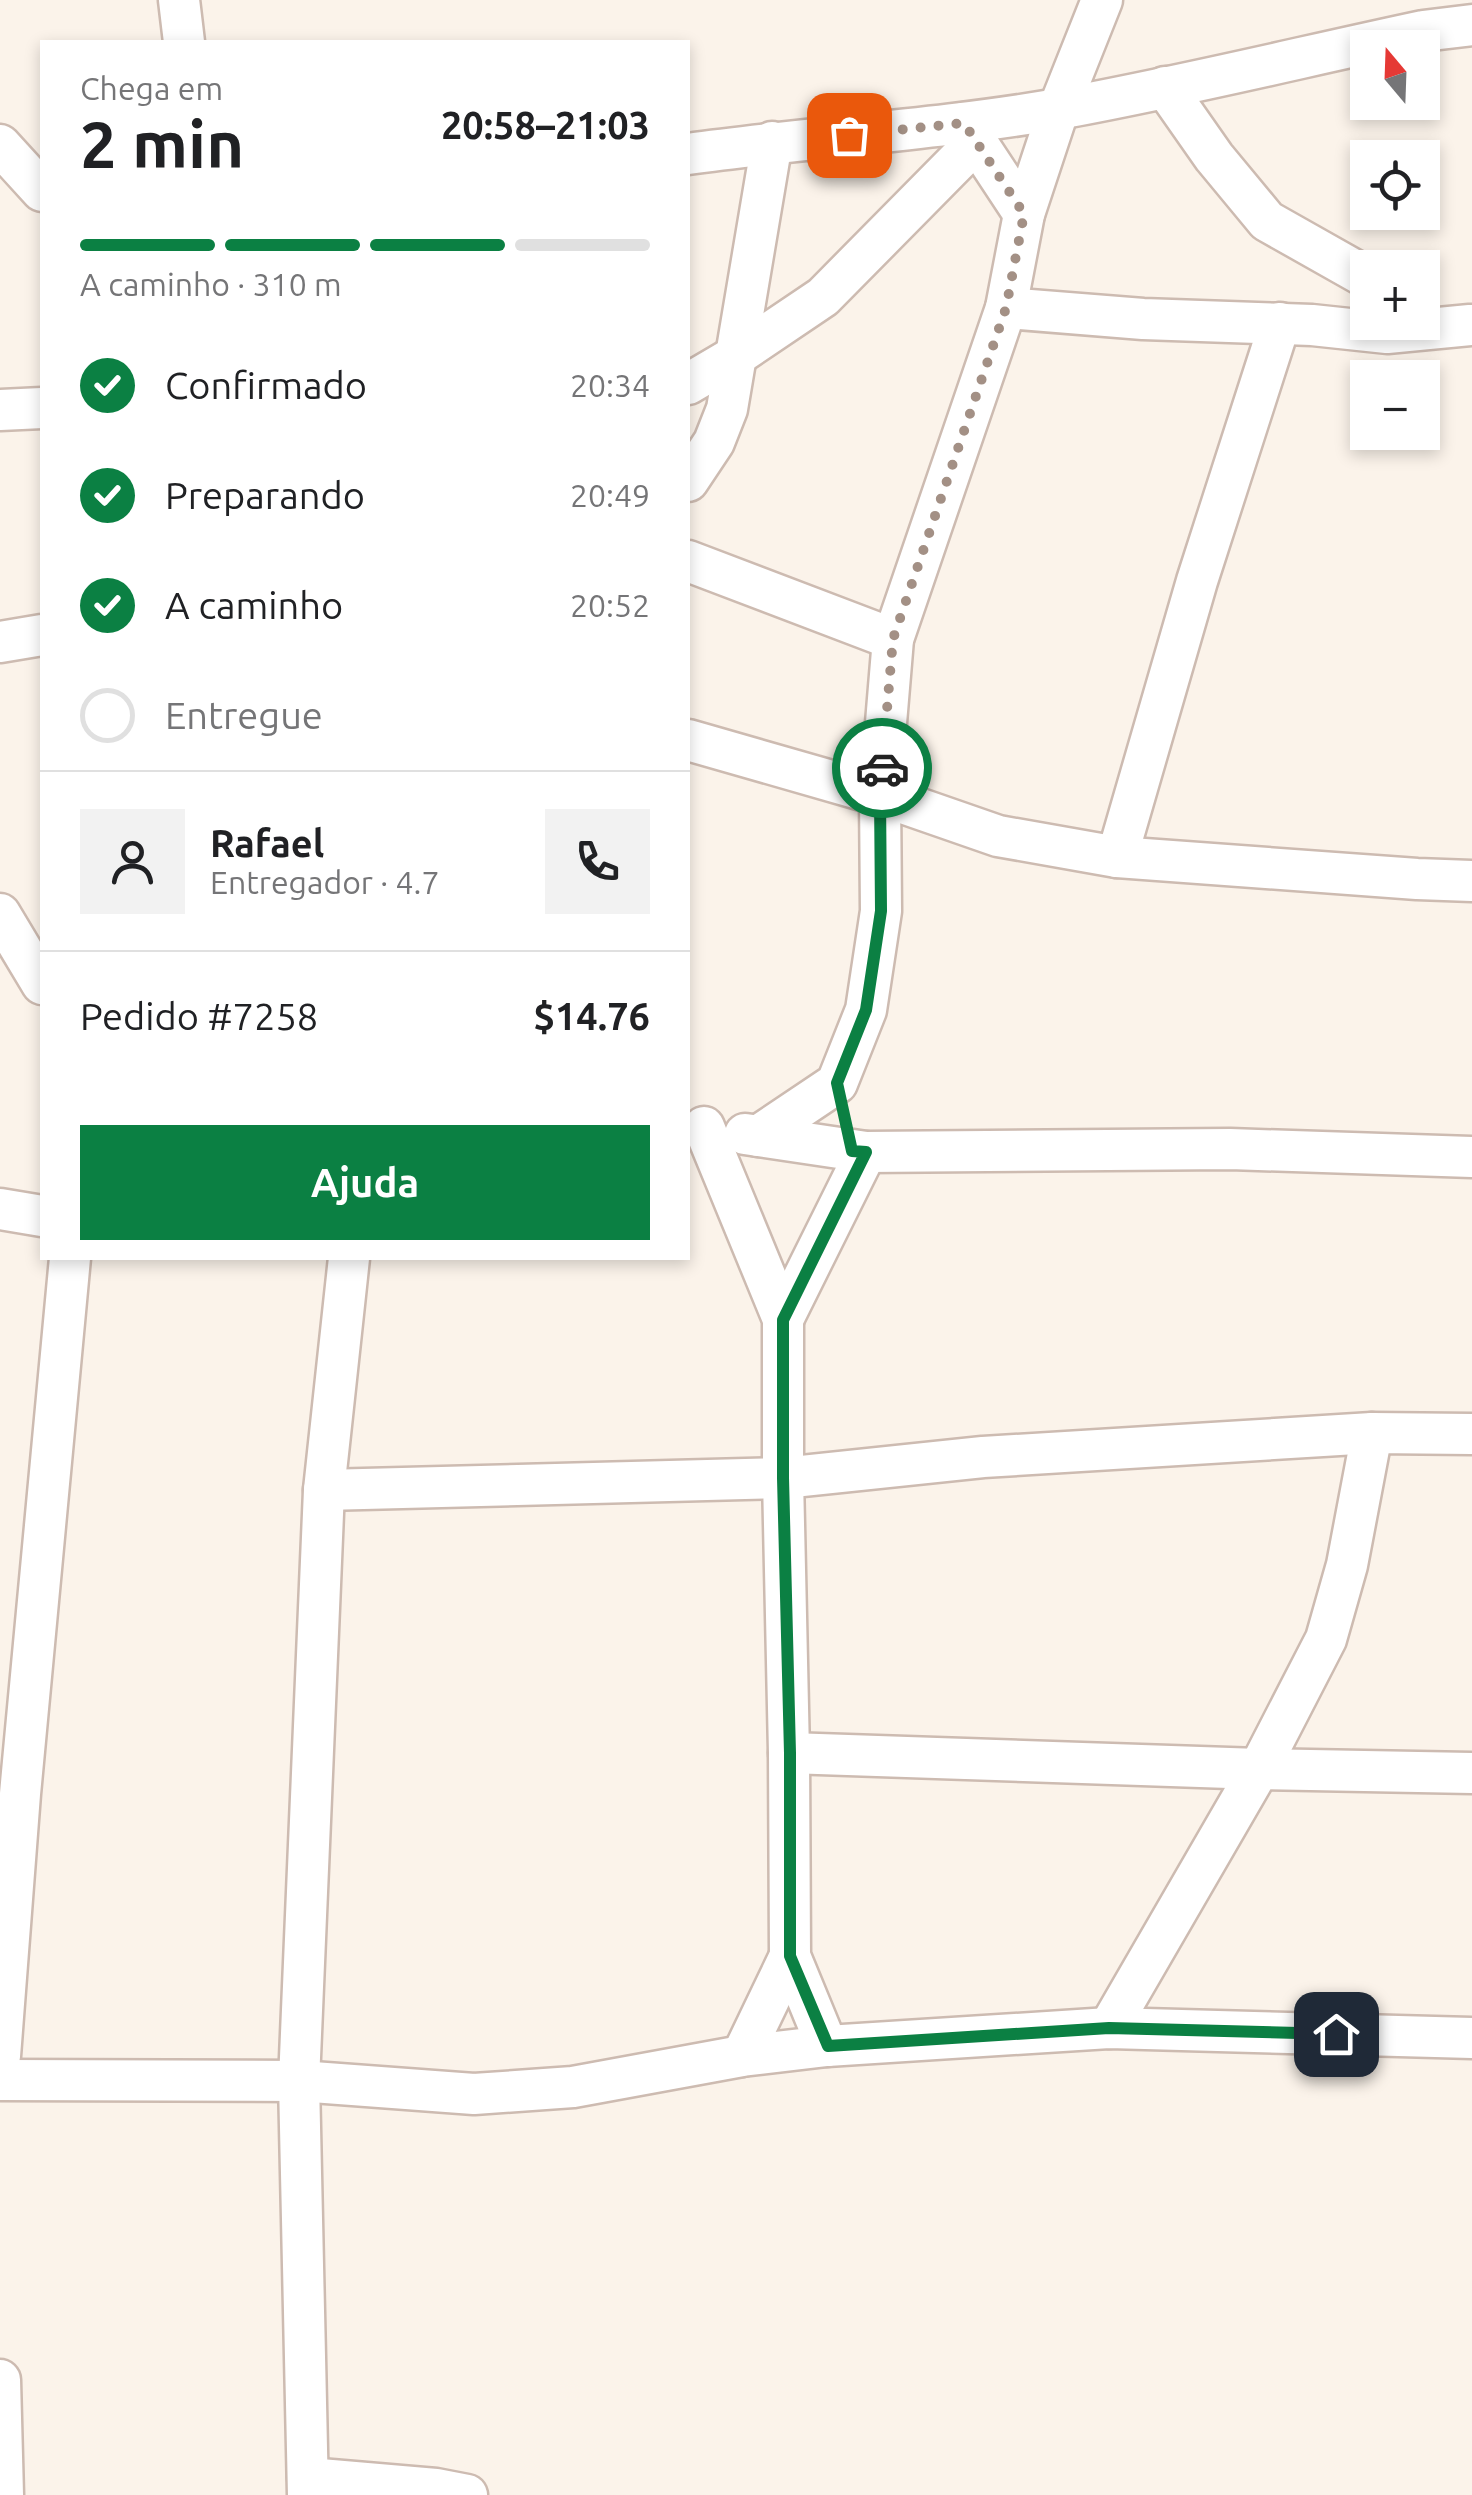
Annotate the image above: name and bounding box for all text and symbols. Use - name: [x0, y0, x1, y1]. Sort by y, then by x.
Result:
- north arrow: [1350, 30, 1440, 120]
- map controls: [1350, 30, 1440, 450]
- text: Chega em: [80, 70, 223, 106]
- pin: [807, 93, 892, 178]
- text: 20:58–21:03: [441, 104, 650, 146]
- text: 2 min: [80, 107, 244, 180]
- icon: bag: [822, 108, 877, 163]
- button: locate: [1350, 140, 1440, 230]
- button: +: [1350, 250, 1440, 340]
- text: A caminho · 310 m: [80, 266, 342, 302]
- icon: check: [80, 358, 135, 413]
- button: −: [1350, 360, 1440, 450]
- text: Confirmado: [165, 364, 367, 406]
- text: 20:34: [570, 367, 650, 403]
- icon: check: [80, 468, 135, 523]
- text: Preparando: [165, 474, 365, 516]
- text: 20:49: [570, 477, 650, 513]
- icon: check: [80, 578, 135, 633]
- text: A caminho: [165, 584, 343, 626]
- text: 20:52: [570, 587, 650, 623]
- text: Entregue: [165, 694, 323, 736]
- courier: [832, 718, 932, 818]
- icon: car: [855, 741, 910, 796]
- button: person: [80, 809, 185, 914]
- button: phone: [545, 809, 650, 914]
- text: Rafael: [210, 822, 324, 864]
- text: Entregador · 4.7: [210, 864, 439, 900]
- text: Pedido #7258: [80, 995, 318, 1037]
- text: $14.76: [533, 995, 650, 1037]
- button: Ajuda: [80, 1125, 650, 1240]
- pin: [1294, 1992, 1379, 2077]
- icon: home: [1309, 2007, 1364, 2062]

